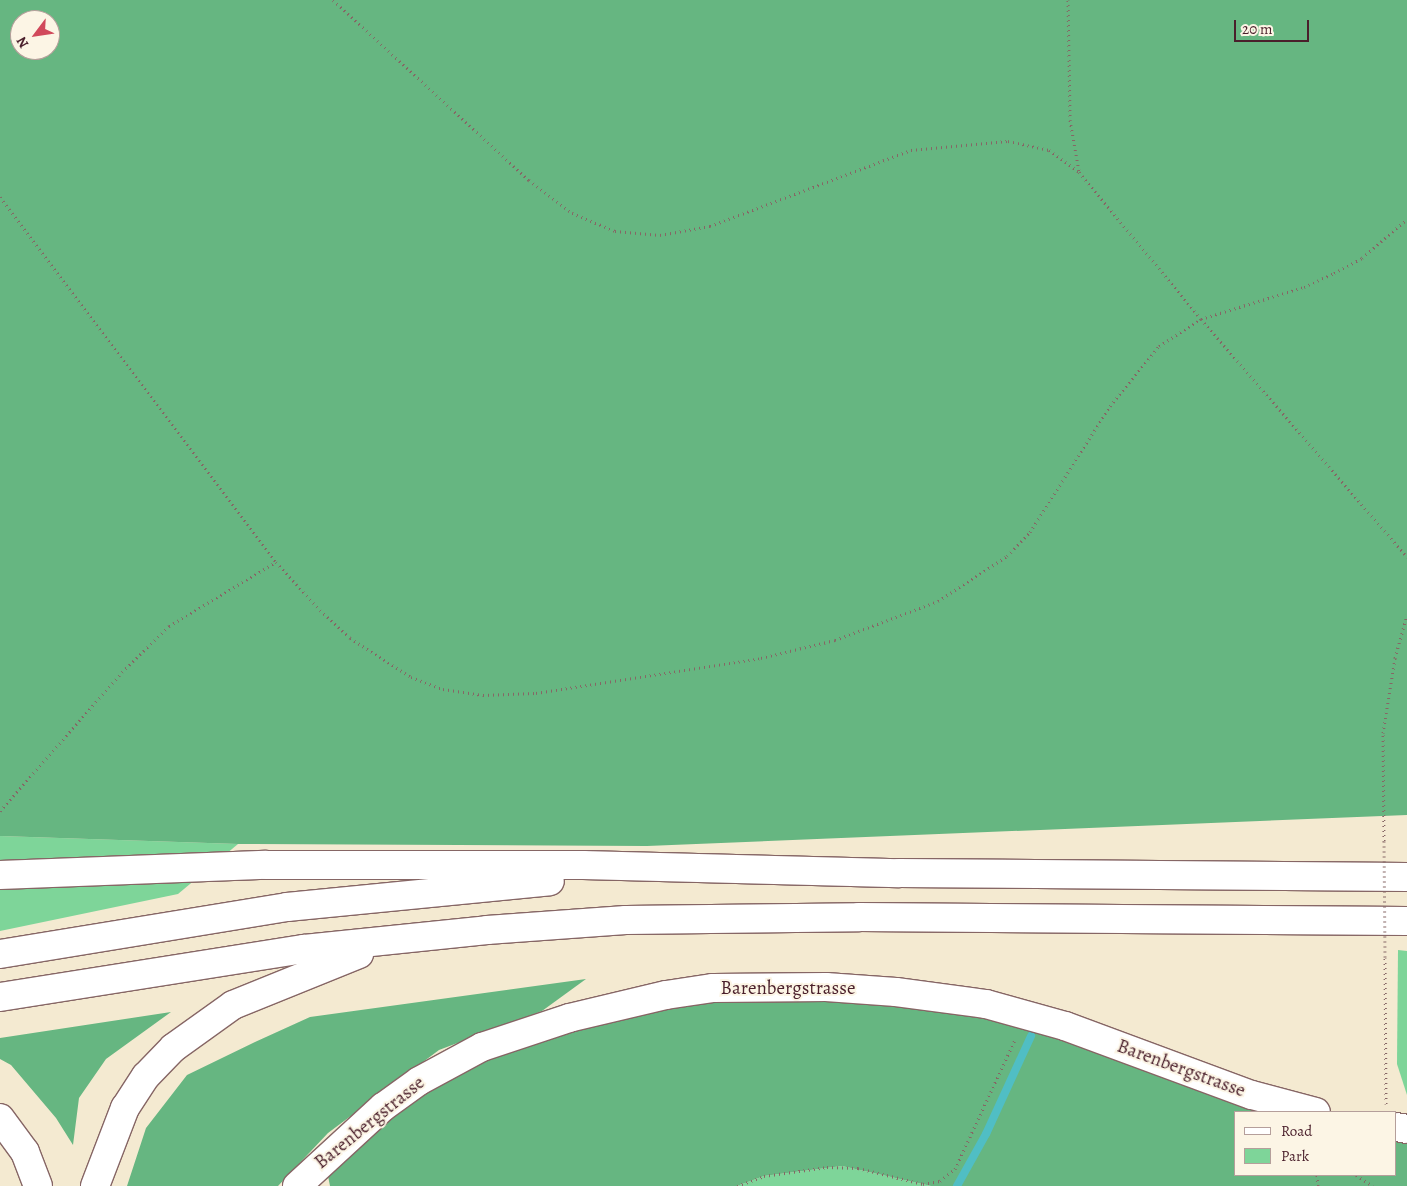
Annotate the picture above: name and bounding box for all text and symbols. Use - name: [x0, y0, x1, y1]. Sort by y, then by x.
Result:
- north arrow: [10, 10, 60, 60]
- scale bar: [1237, 10, 1312, 42]
- text: 20 m: [1242, 19, 1273, 39]
- text: N: [12, 33, 33, 52]
- street label: Barenbergstrasse: [721, 978, 855, 1000]
- street label: Barenbergstrasse: [1114, 1035, 1248, 1103]
- street label: Barenbergstrasse: [310, 1072, 430, 1174]
- legend: [1234, 1111, 1397, 1176]
- text: Road: [1281, 1121, 1312, 1141]
- text: Park: [1281, 1146, 1309, 1166]

